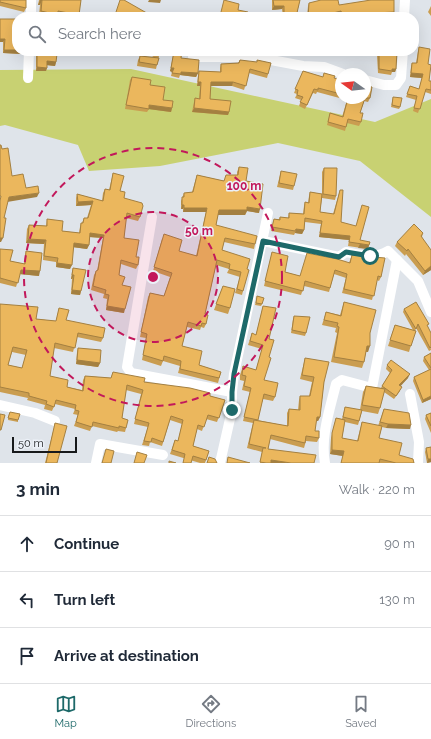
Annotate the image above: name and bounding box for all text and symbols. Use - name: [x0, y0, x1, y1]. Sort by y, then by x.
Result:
- search box: [12, 12, 419, 56]
- icon: search: [26, 23, 48, 45]
- text: Search here: [58, 25, 141, 43]
- north arrow: [335, 68, 371, 104]
- text: 100 m: [227, 179, 261, 193]
- text: 50 m: [185, 224, 213, 238]
- route start: [361, 247, 379, 265]
- centre of rings: [146, 270, 160, 284]
- route end: [223, 401, 241, 419]
- scale bar: [12, 435, 77, 454]
- text: 50 m: [18, 437, 44, 450]
- text: 3 min: [16, 479, 60, 499]
- text: Walk · 220 m: [339, 482, 415, 497]
- icon: ahead: [16, 533, 38, 555]
- text: Continue: [54, 535, 119, 553]
- text: 90 m: [384, 536, 415, 551]
- icon: left: [16, 589, 38, 611]
- text: Turn left: [54, 591, 115, 609]
- text: 130 m: [379, 592, 415, 607]
- icon: arrive: [16, 645, 38, 667]
- text: Arrive at destination: [54, 647, 199, 665]
- tab: Map: [54, 693, 77, 730]
- tab: Directions: [186, 693, 236, 730]
- tab: Saved: [345, 693, 377, 730]

